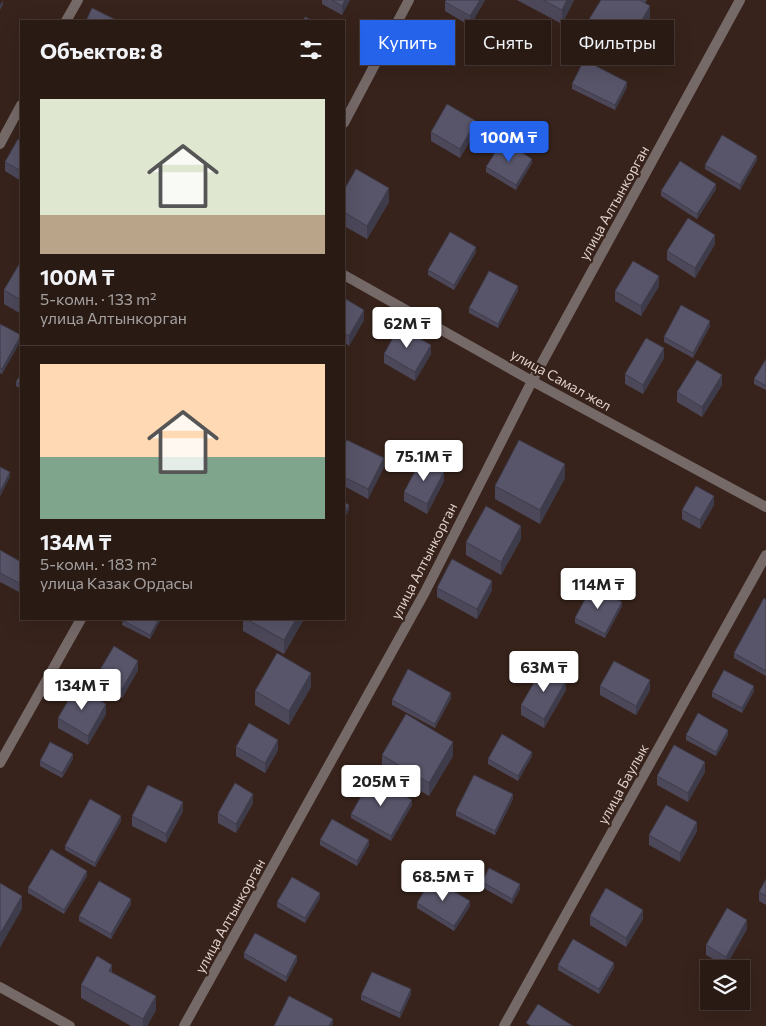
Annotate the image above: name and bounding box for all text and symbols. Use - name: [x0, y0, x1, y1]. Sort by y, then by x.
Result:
- chip: Купить: [360, 20, 455, 65]
- chip: Снять: [465, 20, 551, 65]
- chip: Фильтры: [561, 20, 674, 65]
- icon: filters: [297, 36, 325, 64]
- text: Объектов: 8: [40, 38, 163, 63]
- pin: 100M ₸: [468, 120, 550, 163]
- text: 100M ₸: [481, 127, 537, 146]
- icon: home: [138, 131, 228, 221]
- street label: улица Алтынкорган: [575, 142, 652, 263]
- text: 100M ₸: [40, 264, 115, 289]
- text: 5-комн. · 133 m²: [40, 289, 156, 308]
- pin: 62M ₸: [372, 306, 442, 349]
- text: улица Алтынкорган: [40, 308, 187, 327]
- text: 62M ₸: [383, 313, 431, 332]
- street label: улица Самал жел: [508, 345, 614, 414]
- icon: home: [138, 397, 228, 487]
- pin: 75.1M ₸: [378, 440, 470, 482]
- text: 75.1M ₸: [396, 446, 452, 465]
- street label: улица Алтынкорган: [387, 500, 460, 622]
- text: 134M ₸: [40, 529, 112, 554]
- text: 5-комн. · 183 m²: [40, 554, 157, 573]
- pin: 114M ₸: [557, 568, 639, 610]
- text: улица Казак Ордасы: [40, 573, 193, 592]
- text: 114M ₸: [572, 574, 624, 593]
- pin: 63M ₸: [509, 650, 579, 693]
- text: 63M ₸: [520, 657, 568, 676]
- pin: 134M ₸: [41, 668, 123, 711]
- text: 134M ₸: [55, 675, 109, 694]
- street label: улица Баулык: [593, 740, 652, 827]
- pin: 205M ₸: [340, 764, 422, 807]
- text: 205M ₸: [352, 771, 410, 790]
- street label: улица Алтынкорган: [191, 855, 268, 976]
- pin: 68.5M ₸: [397, 860, 489, 902]
- text: 68.5M ₸: [412, 866, 474, 885]
- map controls: [700, 960, 750, 1010]
- button: layers: [700, 960, 750, 1010]

